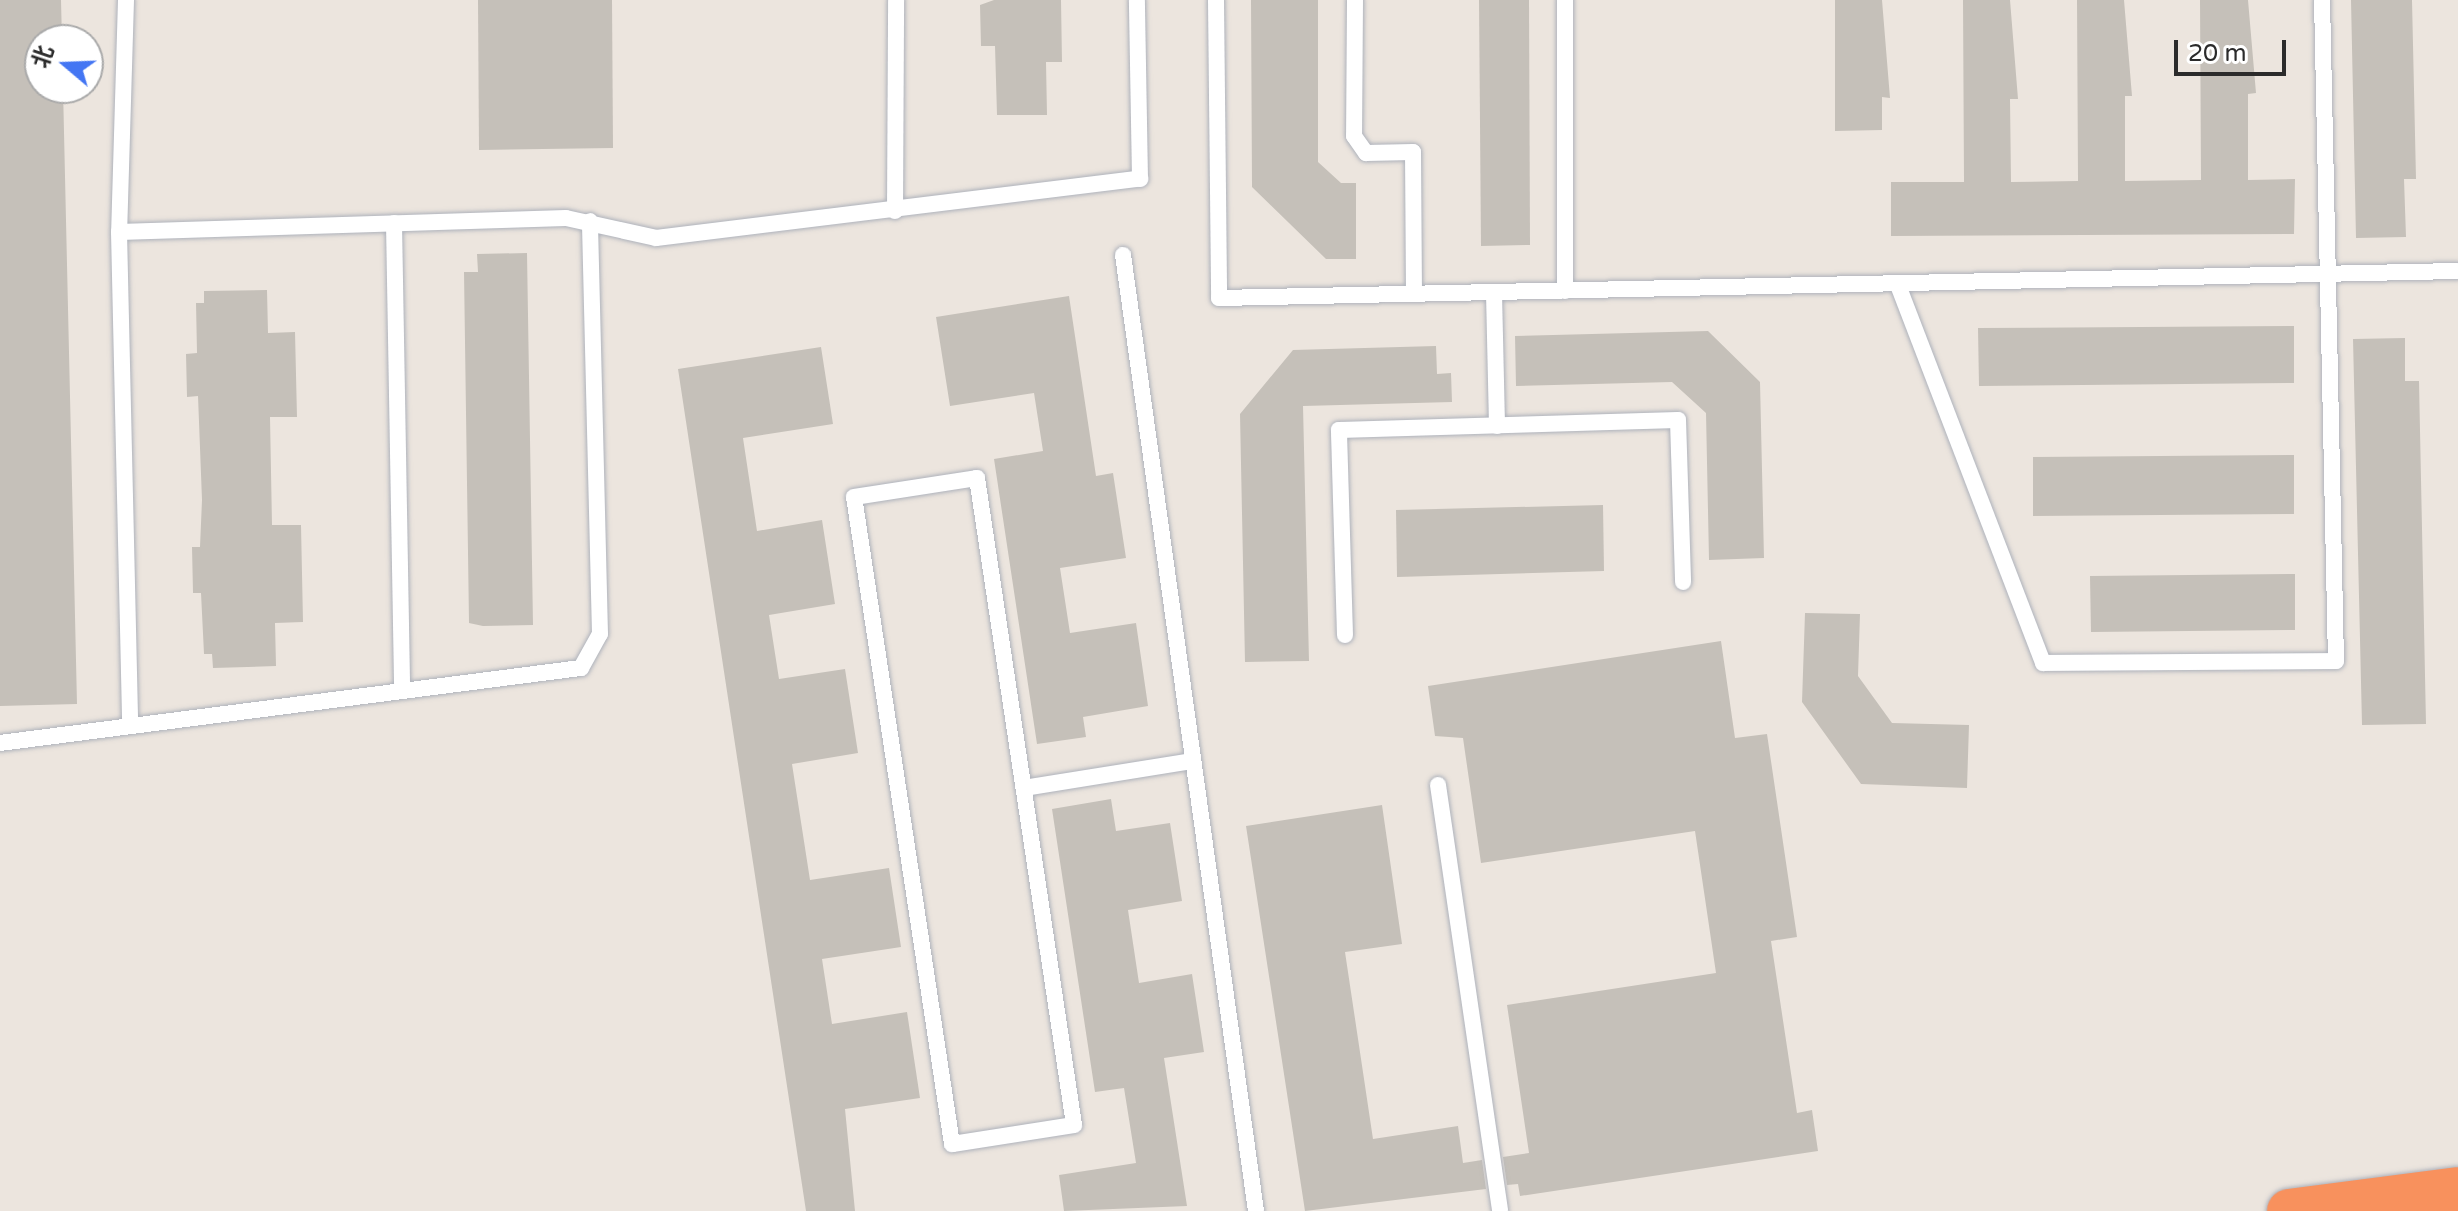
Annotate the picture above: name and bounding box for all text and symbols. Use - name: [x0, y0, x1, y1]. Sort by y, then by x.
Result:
- north arrow: [24, 24, 104, 104]
- scale bar: [2178, 24, 2290, 74]
- text: 20 m: [2188, 39, 2246, 68]
- text: 北: [27, 42, 59, 71]

